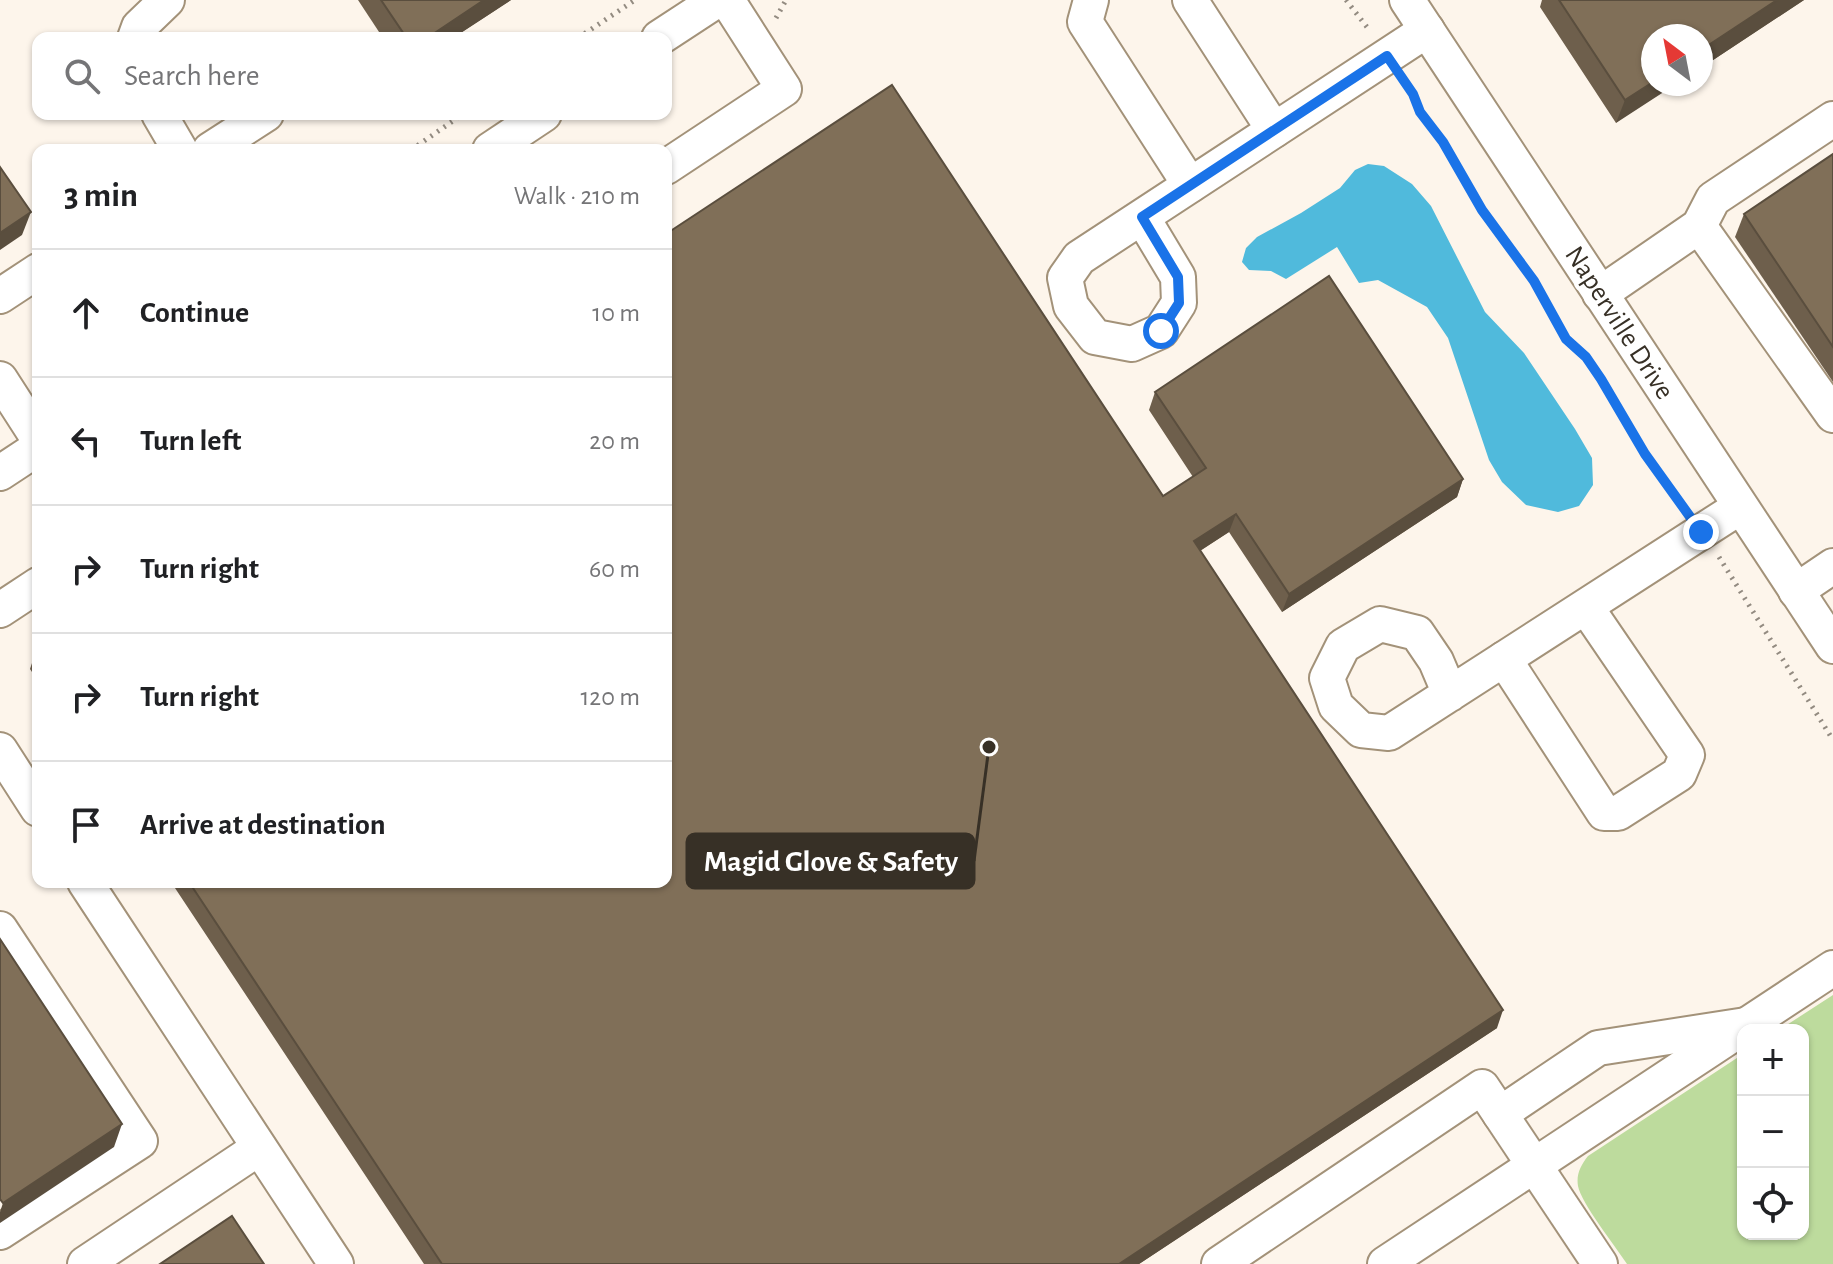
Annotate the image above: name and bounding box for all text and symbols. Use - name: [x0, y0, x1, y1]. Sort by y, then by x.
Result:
- north arrow: [1641, 24, 1713, 96]
- search box: [32, 32, 672, 120]
- icon: search: [60, 54, 104, 98]
- text: Search here: [124, 61, 260, 91]
- text: 3 min: [64, 179, 138, 213]
- text: Walk · 210 m: [514, 183, 640, 209]
- street label: Naperville Drive: [1559, 241, 1679, 405]
- icon: ahead: [64, 291, 108, 335]
- text: Continue: [140, 298, 249, 328]
- text: 10 m: [592, 300, 640, 326]
- route start: [1143, 313, 1179, 349]
- icon: left: [64, 419, 108, 463]
- text: Turn left: [140, 426, 241, 456]
- text: 20 m: [589, 428, 640, 454]
- route end: [1683, 514, 1719, 550]
- icon: right: [64, 547, 108, 591]
- text: Turn right: [140, 554, 259, 584]
- text: 60 m: [589, 556, 640, 582]
- icon: right: [64, 675, 108, 719]
- text: Turn right: [140, 682, 259, 712]
- text: 120 m: [580, 684, 640, 710]
- icon: arrive: [64, 803, 108, 847]
- text: Arrive at destination: [140, 810, 386, 840]
- callout: Magid Glove & Safety: [687, 834, 974, 888]
- text: Magid Glove & Safety: [704, 847, 959, 877]
- map controls: [1737, 1024, 1809, 1240]
- button: +: [1737, 1024, 1809, 1096]
- button: −: [1737, 1096, 1809, 1168]
- button: locate: [1737, 1168, 1809, 1240]

